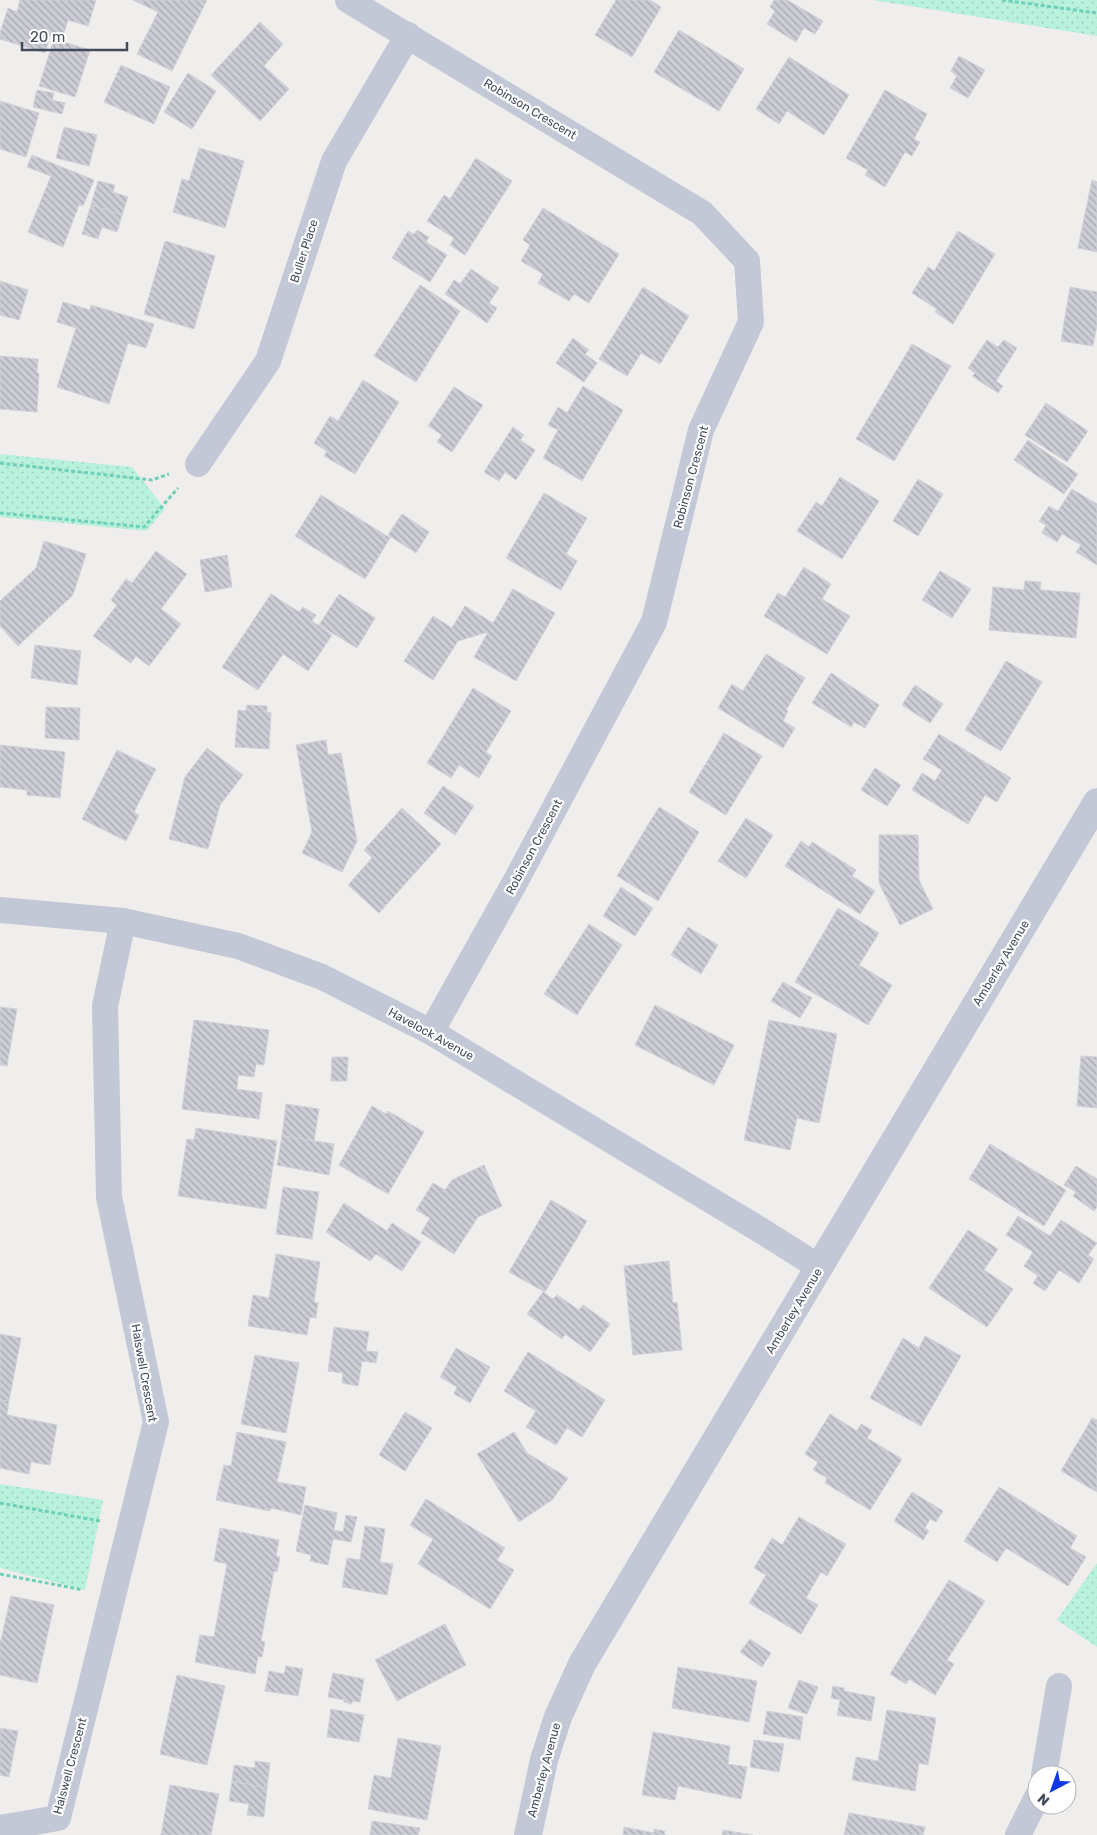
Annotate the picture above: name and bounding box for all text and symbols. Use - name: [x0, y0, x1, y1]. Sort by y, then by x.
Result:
- scale bar: [22, 20, 128, 52]
- text: 20 m: [30, 28, 65, 46]
- street label: Robinson Crescent: [481, 76, 579, 142]
- street label: Buller Place: [287, 217, 321, 284]
- street label: Robinson Crescent: [671, 424, 712, 530]
- street label: Robinson Crescent: [503, 797, 565, 897]
- street label: Amberley Avenue: [970, 917, 1032, 1008]
- street label: Havelock Avenue: [386, 1005, 476, 1063]
- street label: Amberley Avenue: [763, 1265, 825, 1356]
- street label: Halswell Crescent: [128, 1323, 160, 1424]
- street label: Halswell Crescent: [50, 1716, 90, 1816]
- street label: Amberley Avenue: [525, 1721, 563, 1819]
- north arrow: [1027, 1765, 1077, 1815]
- text: N: [1034, 1790, 1053, 1809]

